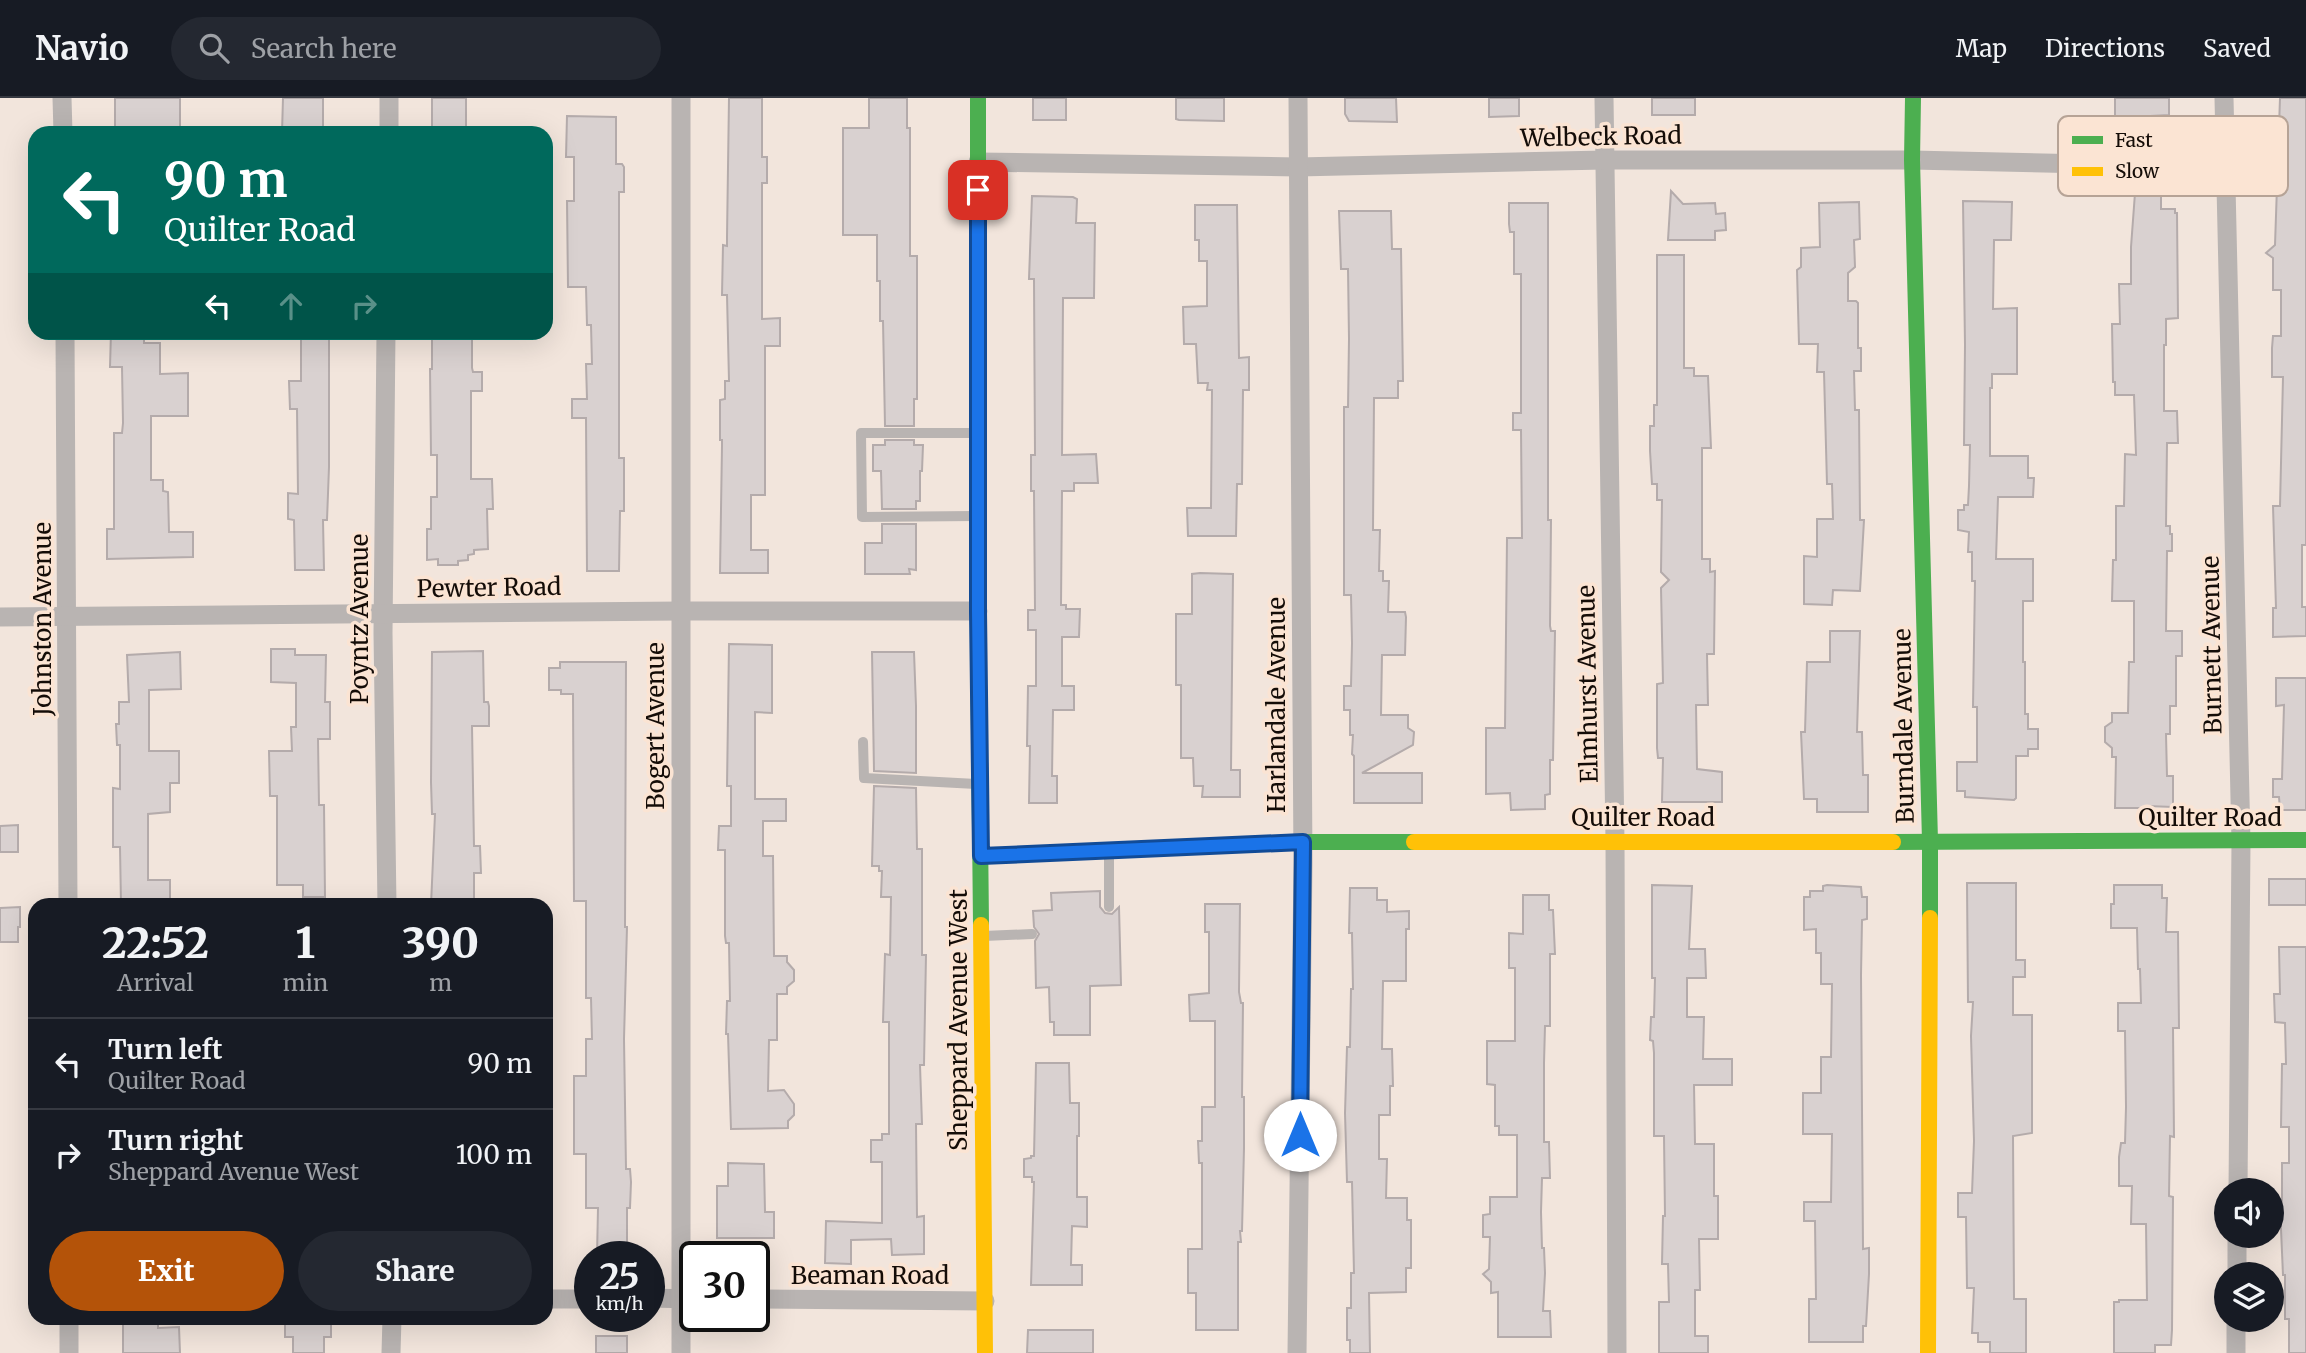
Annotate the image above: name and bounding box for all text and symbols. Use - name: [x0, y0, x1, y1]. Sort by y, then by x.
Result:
- search box: [171, 17, 661, 80]
- text: Navio: [35, 28, 129, 69]
- icon: search: [195, 29, 233, 67]
- text: Search here: [251, 32, 396, 65]
- text: Map: [1956, 33, 2007, 64]
- text: Directions: [2045, 33, 2165, 64]
- text: Saved: [2203, 33, 2271, 64]
- legend: [2058, 116, 2288, 196]
- street label: Welbeck Road: [1519, 120, 1682, 153]
- text: Fast: [2115, 128, 2153, 152]
- text: 90 m: [164, 149, 288, 210]
- icon: left: [49, 154, 140, 245]
- text: Slow: [2115, 159, 2160, 183]
- pin: [948, 160, 1008, 220]
- icon: arrive: [959, 171, 997, 209]
- text: Quilter Road: [164, 210, 356, 250]
- icon: left: [199, 287, 237, 325]
- icon: ahead: [272, 287, 310, 325]
- icon: right: [345, 287, 383, 325]
- street label: Johnston Avenue: [27, 522, 58, 717]
- street label: Poyntz Avenue: [344, 534, 375, 704]
- street label: Burnett Avenue: [2194, 555, 2229, 735]
- street label: Pewter Road: [416, 571, 562, 604]
- street label: Elmhurst Avenue: [1570, 585, 1605, 783]
- street label: Harlandale Avenue: [1261, 597, 1292, 813]
- street label: Burndale Avenue: [1886, 628, 1921, 824]
- street label: Bogert Avenue: [640, 642, 671, 810]
- street label: Quilter Road: [1571, 802, 1715, 833]
- street label: Quilter Road: [2138, 802, 2282, 833]
- street label: Sheppard Avenue West: [943, 888, 974, 1151]
- text: 22:52: [102, 917, 209, 969]
- text: 1: [296, 917, 315, 969]
- text: 390: [402, 917, 479, 969]
- text: Arrival: [117, 968, 194, 997]
- text: min: [283, 968, 328, 997]
- text: m: [429, 968, 452, 997]
- text: Turn left: [108, 1033, 222, 1066]
- icon: left: [49, 1045, 87, 1083]
- text: 90 m: [468, 1047, 532, 1080]
- text: Quilter Road: [108, 1066, 246, 1095]
- position arrow: [1263, 1098, 1337, 1172]
- text: Turn right: [108, 1124, 243, 1157]
- icon: right: [49, 1136, 87, 1174]
- text: 100 m: [456, 1138, 532, 1171]
- text: Sheppard Avenue West: [108, 1157, 359, 1186]
- map controls: [2214, 1178, 2284, 1332]
- button: sound: [2214, 1178, 2284, 1248]
- button: Exit: [49, 1231, 284, 1311]
- button: Share: [298, 1231, 532, 1311]
- speed limit sign: 30: [679, 1241, 770, 1332]
- text: 25: [599, 1255, 640, 1299]
- street label: Beaman Road: [791, 1260, 949, 1291]
- button: layers: [2214, 1262, 2284, 1332]
- text: km/h: [596, 1292, 643, 1315]

